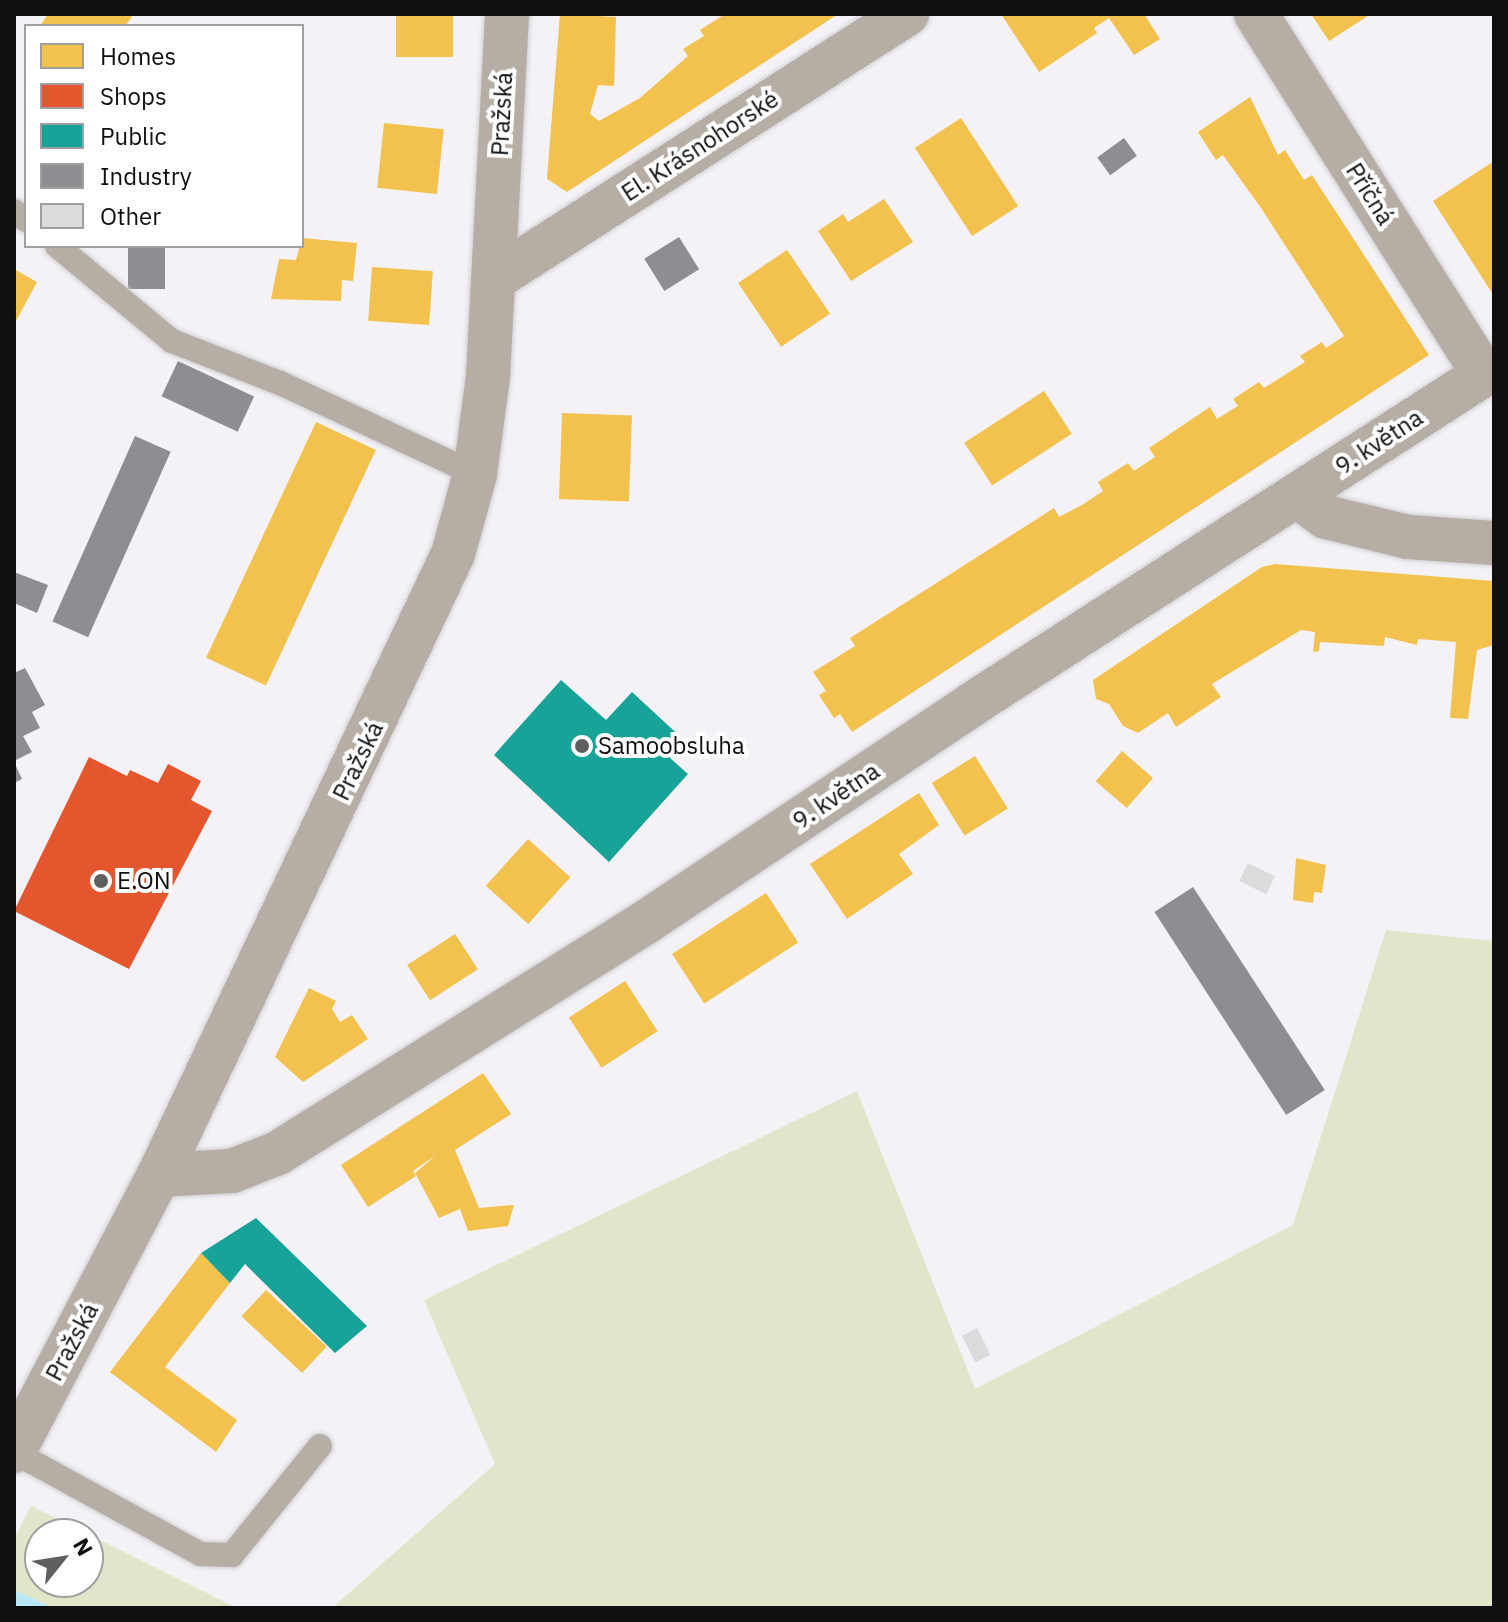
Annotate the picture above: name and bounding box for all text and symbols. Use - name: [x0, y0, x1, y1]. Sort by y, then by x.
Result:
- legend: [24, 24, 304, 248]
- text: Homes: [100, 40, 176, 72]
- street label: Pražská: [485, 71, 519, 157]
- text: Shops: [100, 80, 167, 112]
- street label: El. Krásnohorské: [616, 85, 784, 207]
- text: Public: [100, 120, 167, 152]
- street label: Příčná: [1340, 158, 1400, 230]
- text: Industry: [100, 160, 192, 192]
- text: Other: [100, 200, 161, 232]
- street label: 9. května: [1330, 403, 1428, 481]
- street label: Pražská: [327, 717, 389, 805]
- place label: Samoobsluha: [598, 732, 745, 760]
- marker: Samoobsluha: [573, 737, 591, 755]
- street label: 9. května: [787, 757, 885, 835]
- place label: E.ON: [117, 867, 171, 895]
- marker: E.ON: [92, 872, 110, 890]
- street label: Pražská: [40, 1298, 104, 1386]
- north arrow: [24, 1518, 104, 1598]
- text: N: [67, 1533, 100, 1561]

